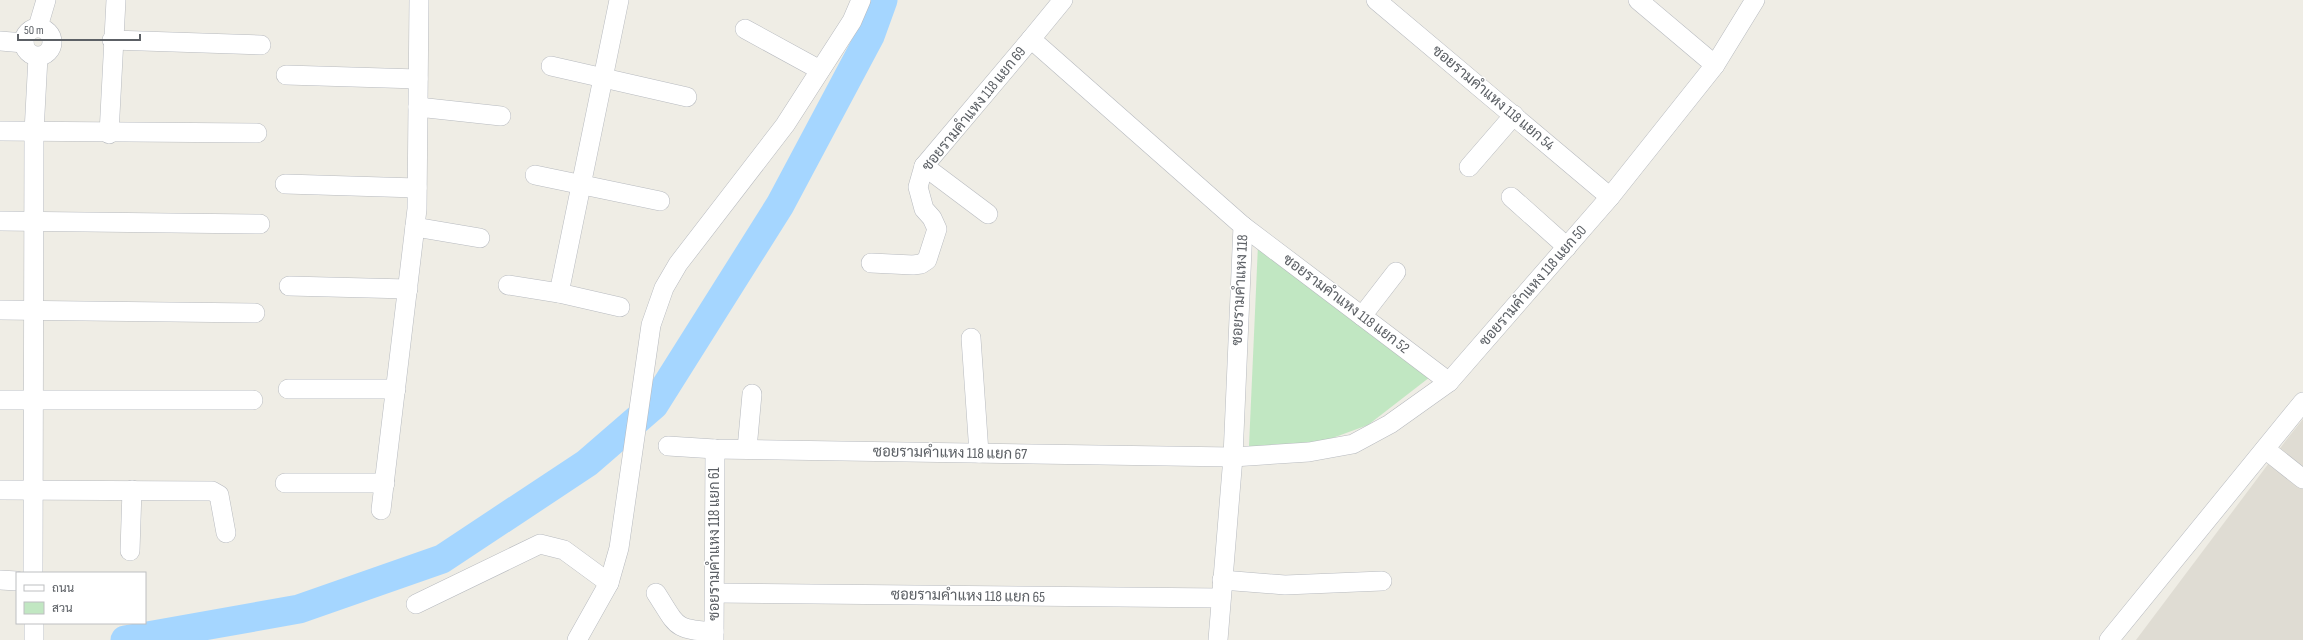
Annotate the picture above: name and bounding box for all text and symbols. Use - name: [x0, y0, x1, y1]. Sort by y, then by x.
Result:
- scale bar: [18, 16, 140, 42]
- text: 50 m: [24, 23, 44, 38]
- street label: ซอยรามคำแหง 118 แยก 54: [1428, 41, 1558, 155]
- street label: ซอยรามคำแหง 118 แยก 69: [918, 43, 1030, 175]
- street label: ซอยรามคำแหง 118 แยก 50: [1475, 221, 1591, 351]
- street label: ซอยรามคำแหง 118: [1228, 234, 1252, 346]
- street label: ซอยรามคำแหง 118 แยก 52: [1279, 250, 1413, 358]
- street label: ซอยรามคำแหง 118 แยก 67: [873, 442, 1027, 464]
- street label: ซอยรามคำแหง 118 แยก 61: [705, 466, 724, 621]
- legend: [16, 572, 146, 624]
- text: ถนน: [52, 581, 75, 596]
- street label: ซอยรามคำแหง 118 แยก 65: [891, 585, 1045, 607]
- text: สวน: [52, 601, 73, 616]

